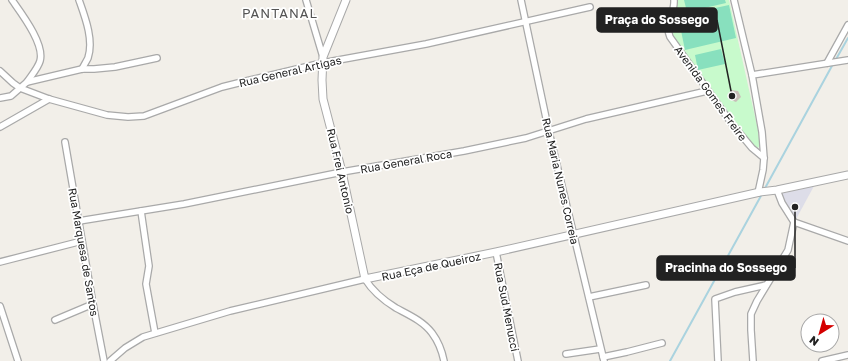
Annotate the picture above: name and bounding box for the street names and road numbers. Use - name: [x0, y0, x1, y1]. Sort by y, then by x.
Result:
- street label: Avenida Gomes Freire: [672, 43, 750, 143]
- street label: Rua General Artigas: [237, 53, 343, 89]
- street label: Rua Maria Nunes Correia: [540, 116, 582, 246]
- street label: Rua Frei Antonio: [325, 127, 357, 215]
- street label: Rua General Roca: [359, 147, 453, 175]
- street label: Rua Marquesa de Santos: [66, 187, 102, 317]
- street label: Rua Eça de Queiroz: [380, 249, 482, 283]
- street label: Rua Sud Menucci: [492, 261, 522, 353]

